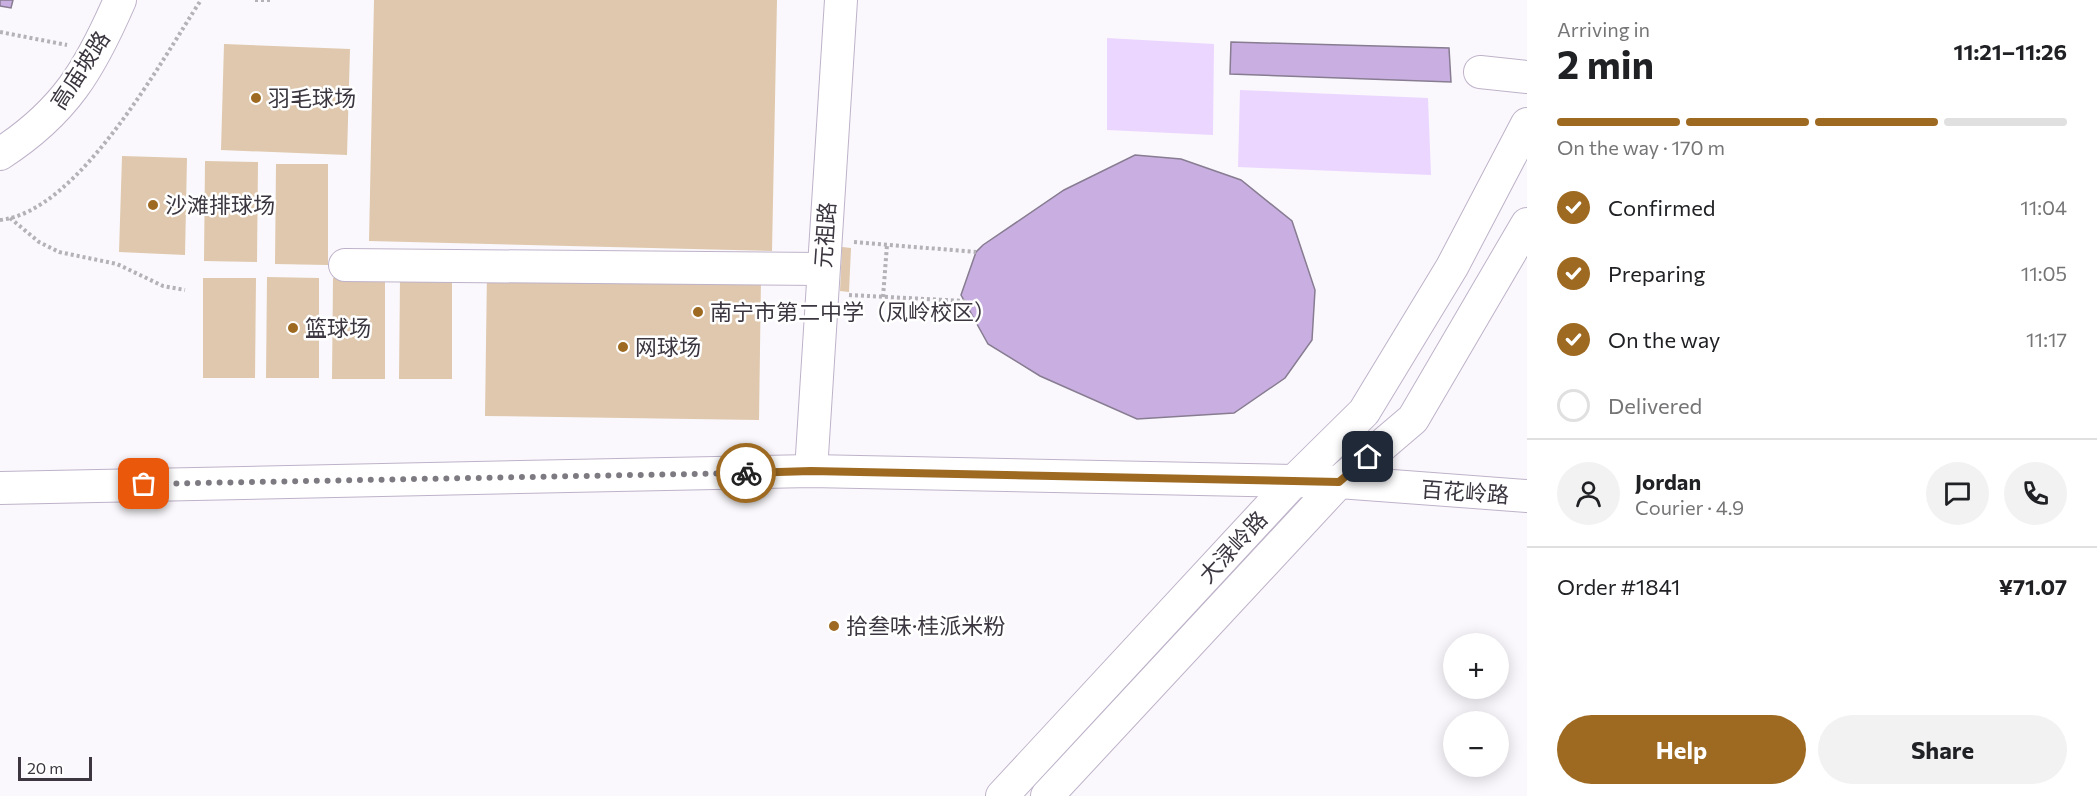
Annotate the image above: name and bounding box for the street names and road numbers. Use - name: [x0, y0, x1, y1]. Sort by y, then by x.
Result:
- street label: 高庙坡路: [44, 25, 115, 114]
- street label: 元祖路: [809, 201, 840, 269]
- street label: 百花岭路: [1420, 475, 1510, 508]
- street label: 大渌岭路: [1193, 505, 1273, 588]

